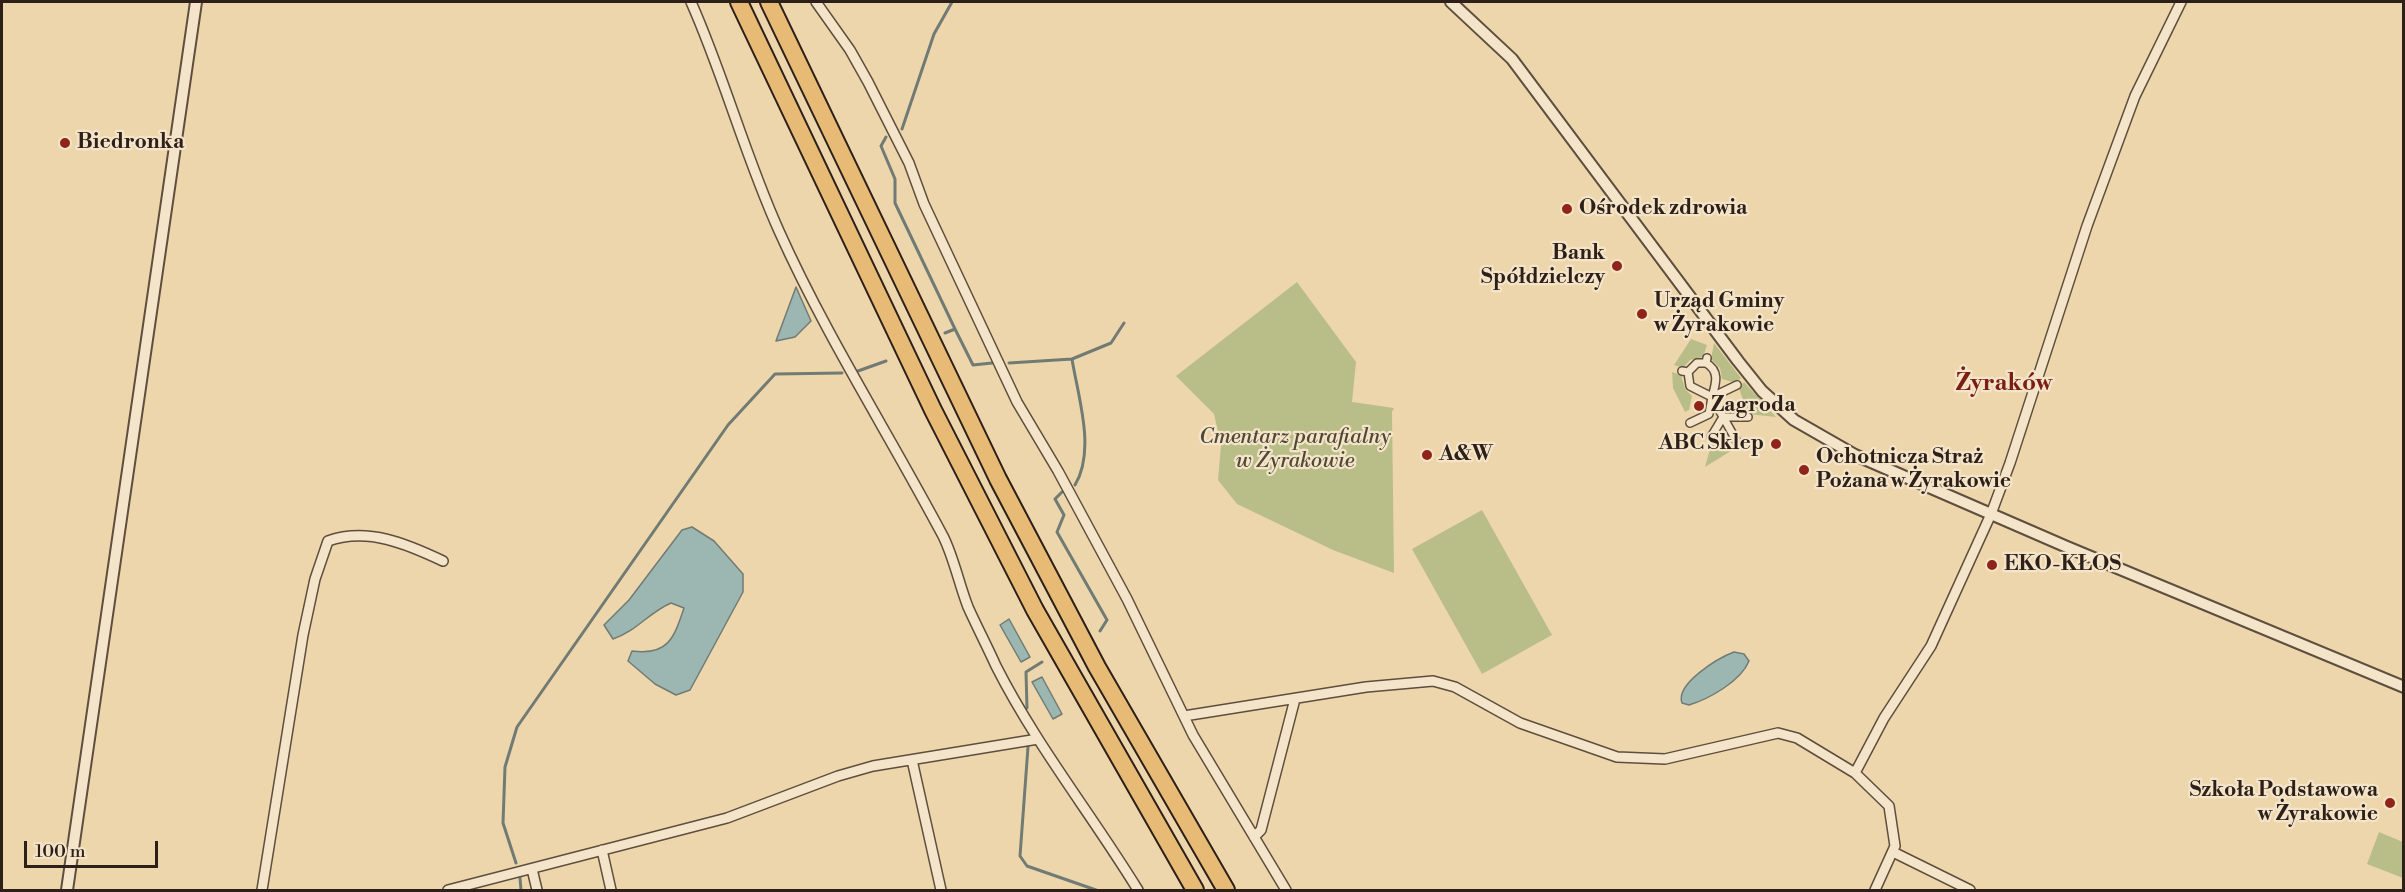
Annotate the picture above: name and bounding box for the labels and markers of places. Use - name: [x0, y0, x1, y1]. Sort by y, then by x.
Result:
- place label: Biedronka: [77, 130, 184, 156]
- marker: Biedronka: [58, 136, 72, 150]
- place label: Ośrodek zdrowia: [1579, 196, 1747, 222]
- marker: Ośrodek zdrowia: [1560, 202, 1574, 216]
- place label: Bank Spółdzielczy: [1481, 241, 1605, 291]
- marker: Bank Spółdzielczy: [1610, 259, 1624, 273]
- place label: Urząd Gminy w Żyrakowie: [1654, 289, 1784, 339]
- marker: Urząd Gminy w Żyrakowie: [1635, 307, 1649, 321]
- place label: Zagroda: [1711, 393, 1796, 419]
- marker: Zagroda: [1692, 399, 1706, 413]
- place label: ABC Sklep: [1658, 431, 1764, 457]
- marker: ABC Sklep: [1769, 437, 1783, 451]
- place label: A&W: [1439, 442, 1493, 468]
- place label: Ochotnicza Straż Pożana w Żyrakowie: [1816, 445, 2011, 495]
- marker: A&W: [1420, 448, 1434, 462]
- marker: Ochotnicza Straż Pożana w Żyrakowie: [1797, 463, 1811, 477]
- place label: EKO-KŁOS: [2004, 552, 2121, 578]
- marker: EKO-KŁOS: [1985, 558, 1999, 572]
- place label: Szkoła Podstawowa w Żyrakowie: [2189, 778, 2378, 828]
- marker: Szkoła Podstawowa w Żyrakowie: [2383, 796, 2397, 810]

